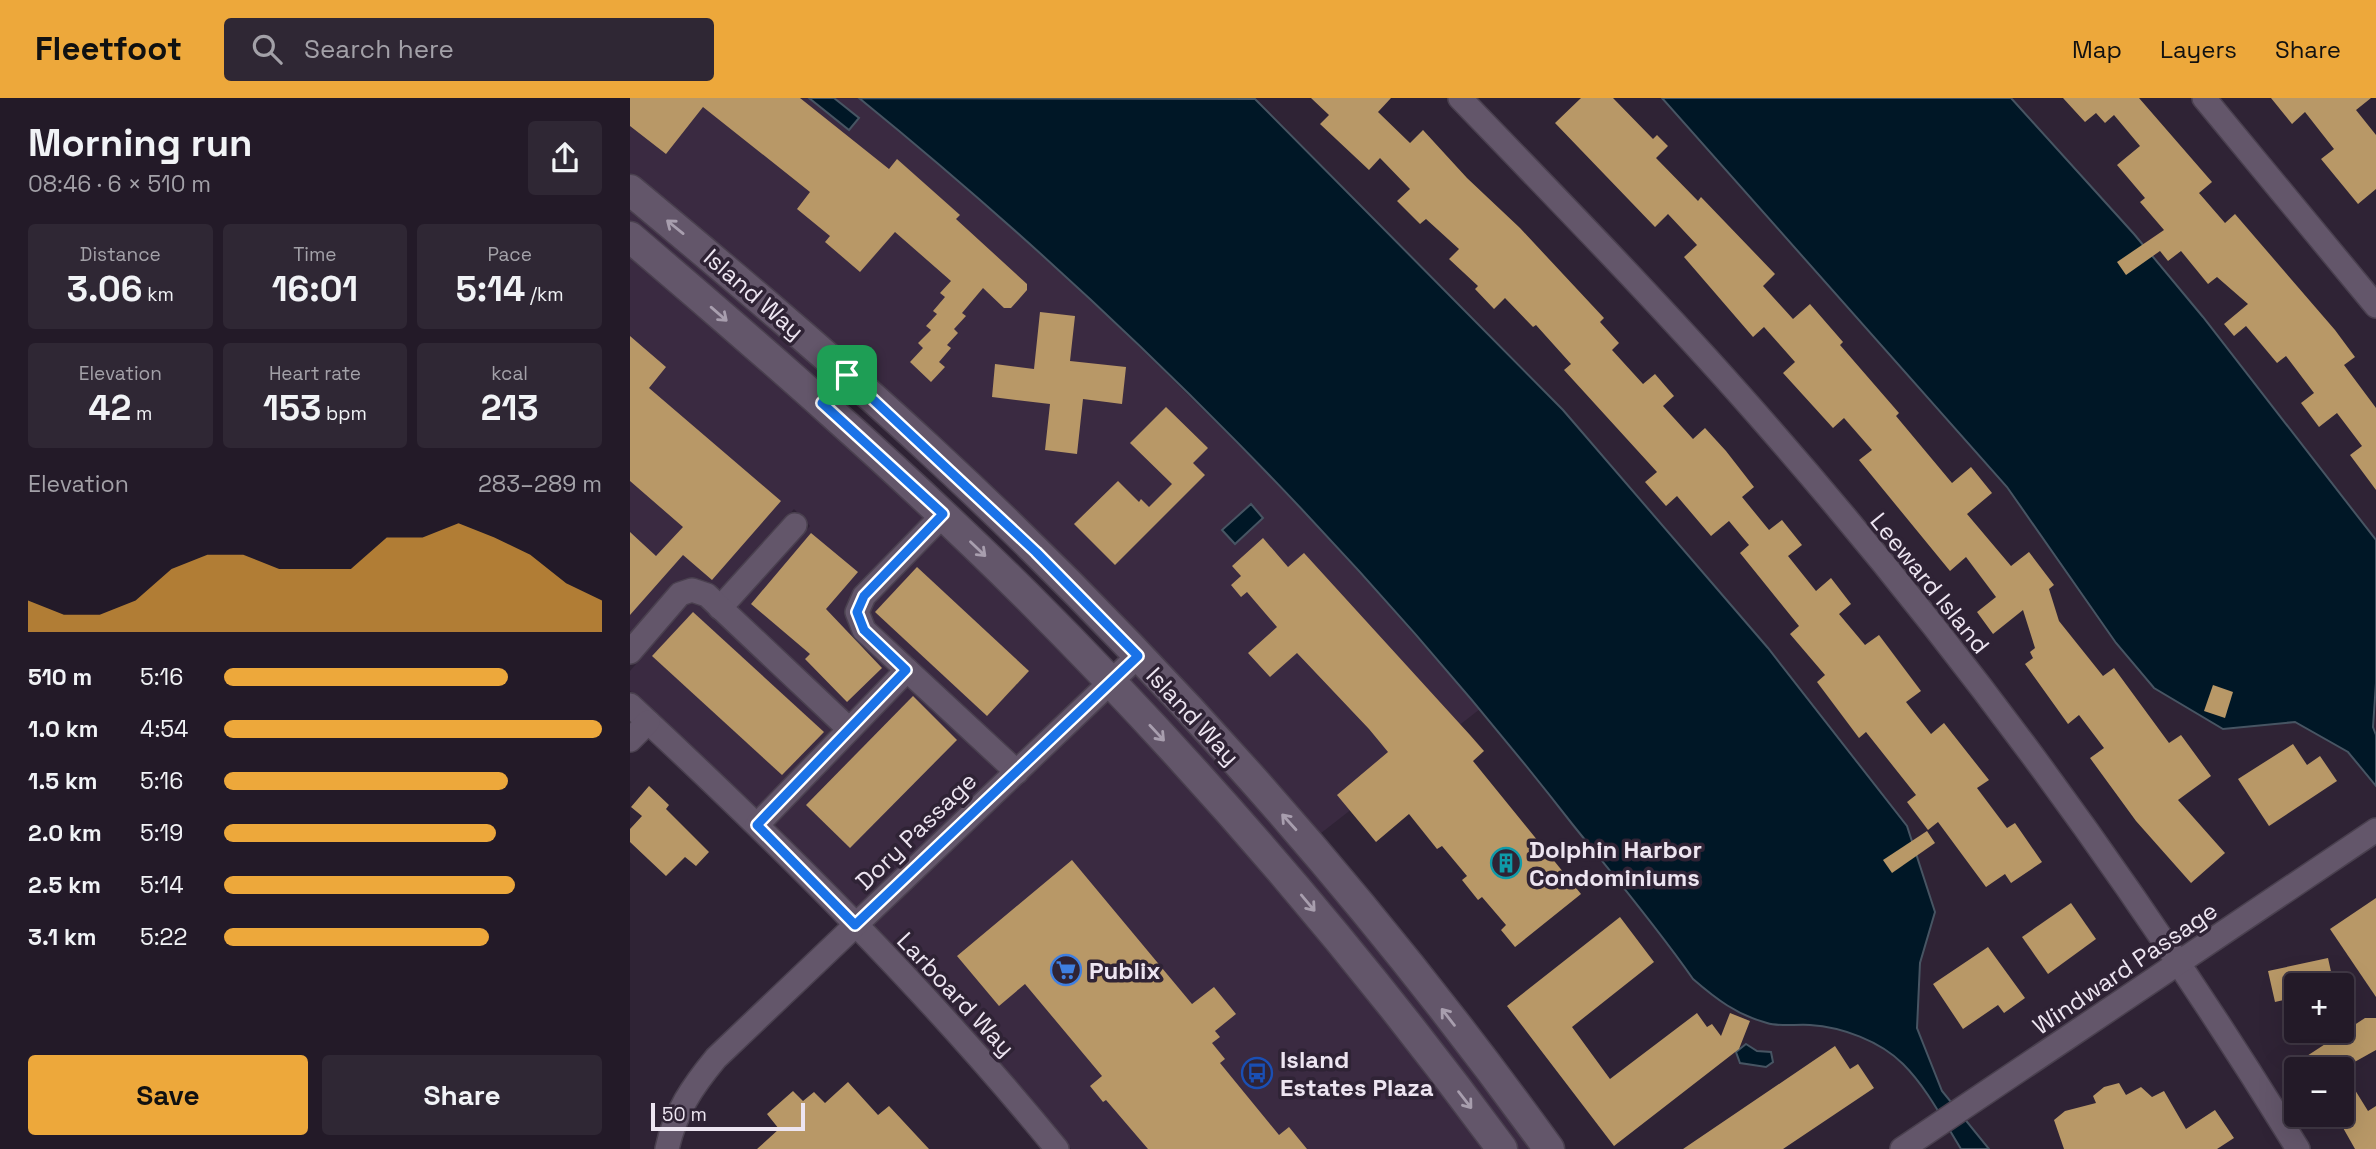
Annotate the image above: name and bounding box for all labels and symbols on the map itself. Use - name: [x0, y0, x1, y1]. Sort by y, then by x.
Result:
- one-way arrow: [666, 219, 684, 235]
- street label: Island Way: [697, 242, 811, 346]
- one-way arrow: [710, 306, 728, 322]
- pin: [817, 345, 877, 405]
- street label: Leeward Island: [1864, 506, 1996, 660]
- one-way arrow: [969, 540, 986, 557]
- street label: Island Way: [1140, 660, 1246, 772]
- one-way arrow: [1149, 724, 1165, 742]
- street label: Dory Passage: [849, 765, 983, 897]
- one-way arrow: [1280, 814, 1297, 831]
- place label: Dolphin Harbor Condominiums: [1529, 834, 1702, 893]
- building icon: Dolphin Harbor Condominiums: [1489, 846, 1523, 880]
- one-way arrow: [1300, 894, 1316, 912]
- street label: Windward Passage: [2027, 895, 2223, 1041]
- street label: Larboard Way: [890, 925, 1022, 1063]
- supermarket icon: Publix: [1049, 953, 1083, 987]
- place label: Publix: [1089, 955, 1161, 986]
- one-way arrow: [1441, 1008, 1456, 1026]
- place label: Island Estates Plaza: [1280, 1044, 1434, 1103]
- bus stop icon: Island Estates Plaza: [1240, 1056, 1274, 1090]
- one-way arrow: [1457, 1090, 1472, 1109]
- scale bar: [651, 1100, 805, 1132]

